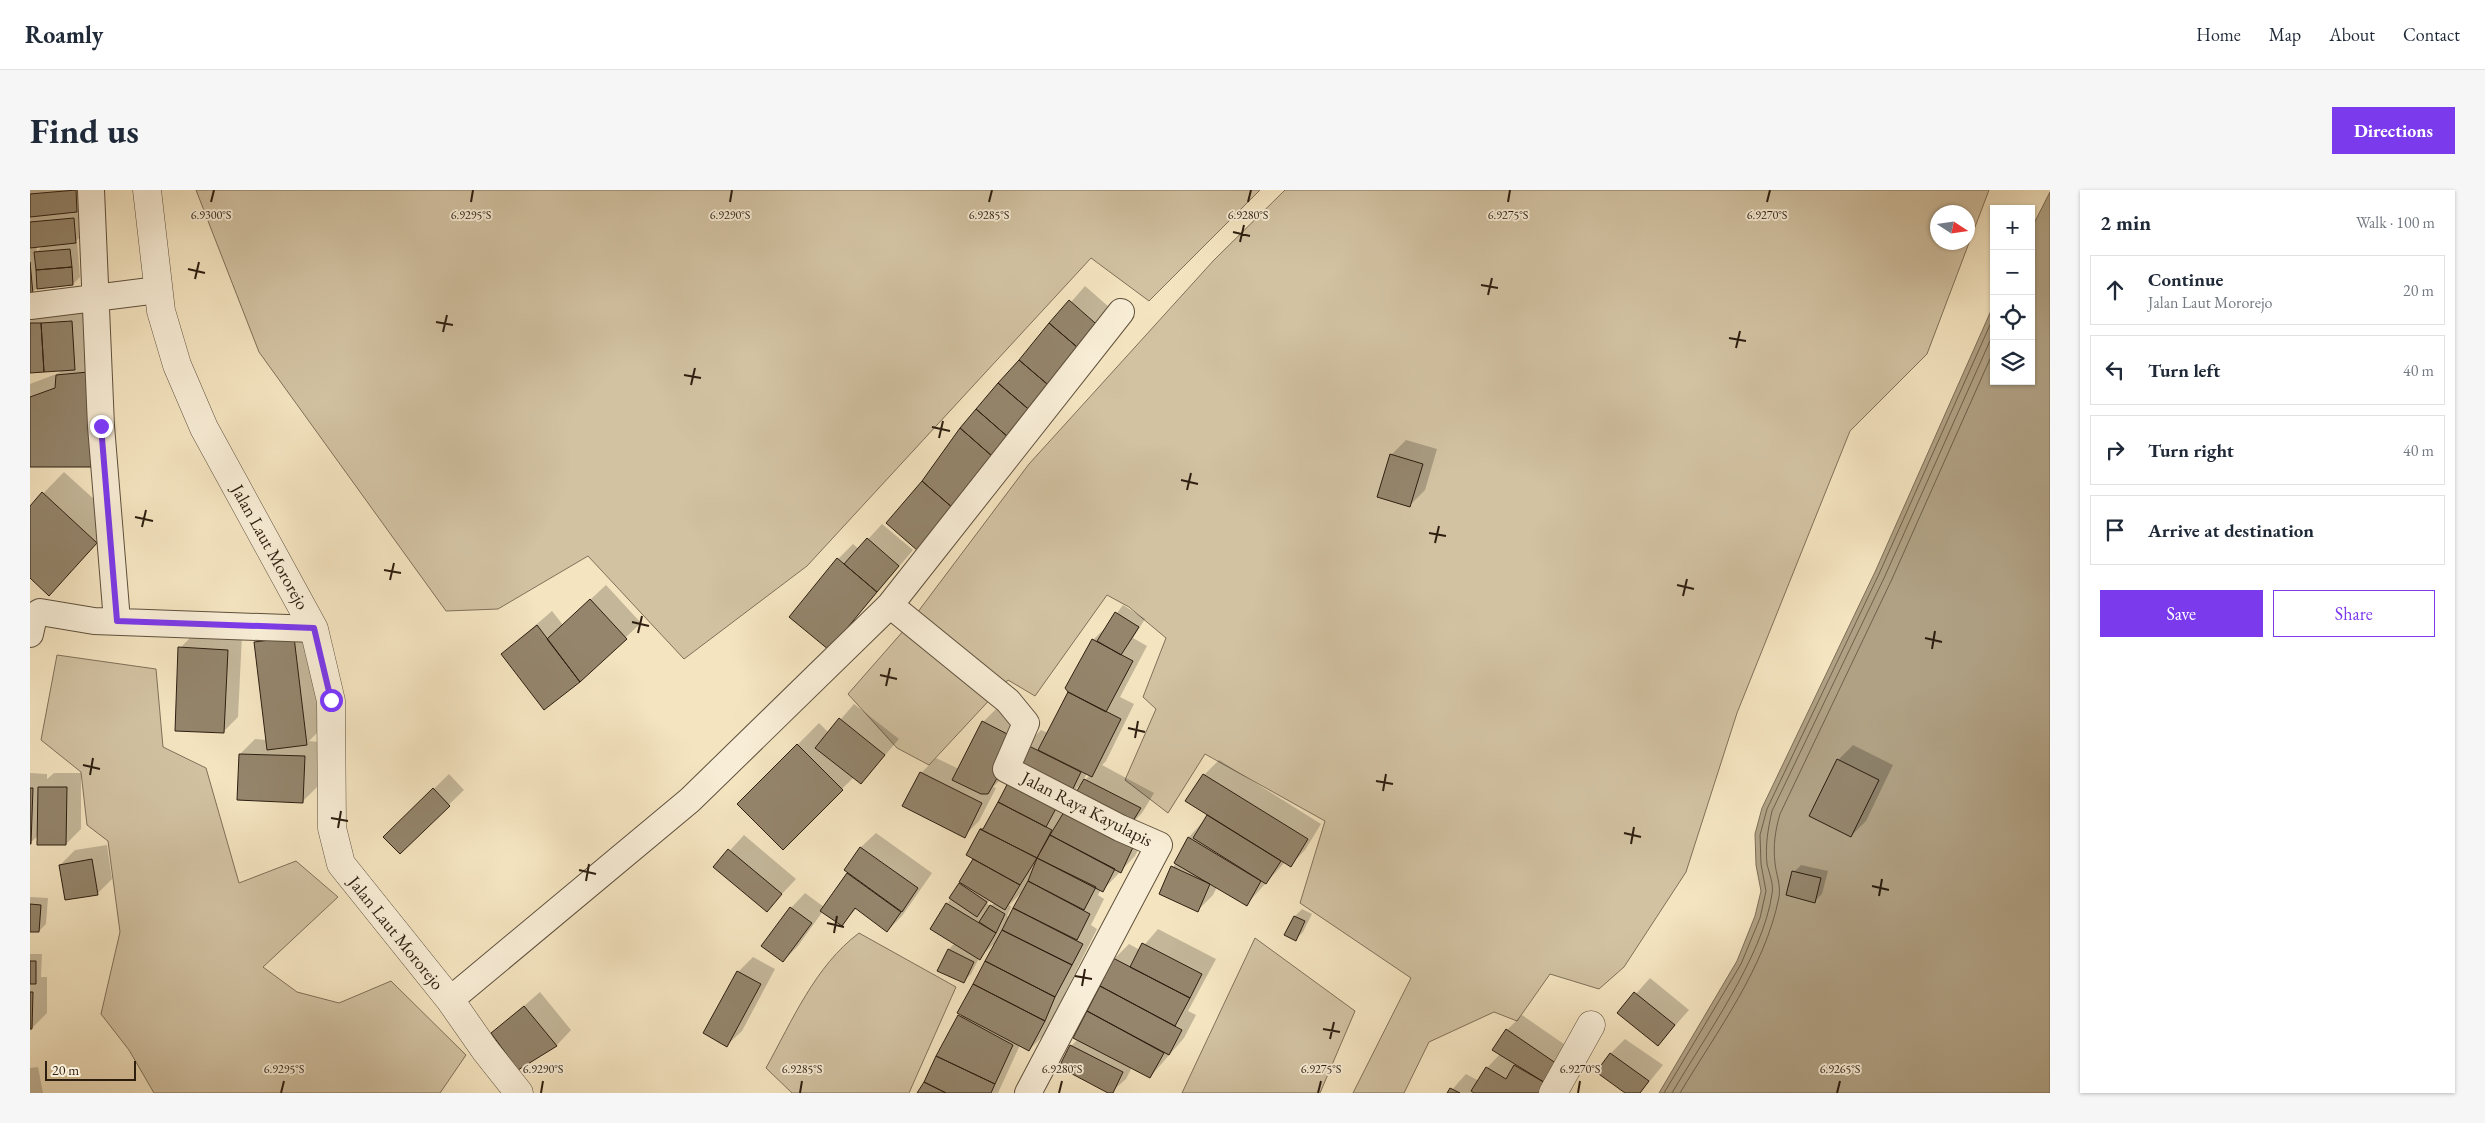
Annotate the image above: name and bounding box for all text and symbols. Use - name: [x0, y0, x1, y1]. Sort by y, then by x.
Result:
- text: Roamly: [25, 19, 103, 50]
- text: Home: [2196, 23, 2241, 46]
- text: Map: [2269, 23, 2301, 46]
- text: About: [2329, 23, 2375, 46]
- text: Contact: [2403, 23, 2460, 46]
- button: Directions: [2332, 107, 2455, 154]
- text: Find us: [30, 108, 139, 153]
- north arrow: [1930, 205, 1975, 250]
- map controls: [1990, 205, 2035, 385]
- button: +: [1990, 205, 2035, 250]
- text: 6.9300°S: [191, 207, 232, 223]
- text: 6.9295°S: [451, 207, 492, 223]
- text: 6.9290°S: [710, 207, 751, 223]
- text: 6.9285°S: [969, 207, 1010, 223]
- text: 6.9280°S: [1228, 207, 1269, 223]
- text: 6.9275°S: [1488, 207, 1529, 223]
- text: 6.9270°S: [1747, 207, 1788, 223]
- text: 2 min: [2100, 209, 2151, 236]
- text: Walk · 100 m: [2356, 212, 2435, 233]
- button: −: [1990, 250, 2035, 295]
- text: Continue: [2148, 267, 2223, 292]
- icon: ahead: [2101, 276, 2129, 304]
- text: 20 m: [2403, 280, 2434, 301]
- text: Jalan Laut Mororejo: [2148, 292, 2272, 313]
- button: locate: [1990, 295, 2035, 340]
- button: layers: [1990, 340, 2035, 385]
- icon: left: [2101, 356, 2129, 384]
- text: Turn left: [2148, 358, 2220, 383]
- text: 40 m: [2403, 360, 2434, 381]
- route end: [90, 415, 113, 438]
- icon: right: [2101, 436, 2129, 464]
- text: Turn right: [2148, 438, 2234, 463]
- text: 40 m: [2403, 440, 2434, 461]
- street label: Jalan Laut Mororejo: [225, 478, 314, 614]
- icon: arrive: [2101, 516, 2129, 544]
- text: Arrive at destination: [2148, 518, 2314, 543]
- button: Save: [2100, 590, 2263, 637]
- button: Share: [2273, 590, 2435, 637]
- route start: [320, 689, 343, 712]
- street label: Jalan Raya Kayulapis: [1016, 765, 1157, 852]
- street label: Jalan Laut Mororejo: [342, 869, 449, 994]
- scale bar: [45, 1058, 136, 1081]
- text: 20 m: [52, 1061, 79, 1079]
- text: 6.9295°S: [264, 1061, 305, 1077]
- text: 6.9290°S: [523, 1061, 564, 1077]
- text: 6.9285°S: [782, 1061, 823, 1077]
- text: 6.9280°S: [1042, 1061, 1083, 1077]
- text: 6.9275°S: [1301, 1061, 1342, 1077]
- text: 6.9270°S: [1560, 1061, 1601, 1077]
- text: 6.9265°S: [1820, 1061, 1861, 1077]

